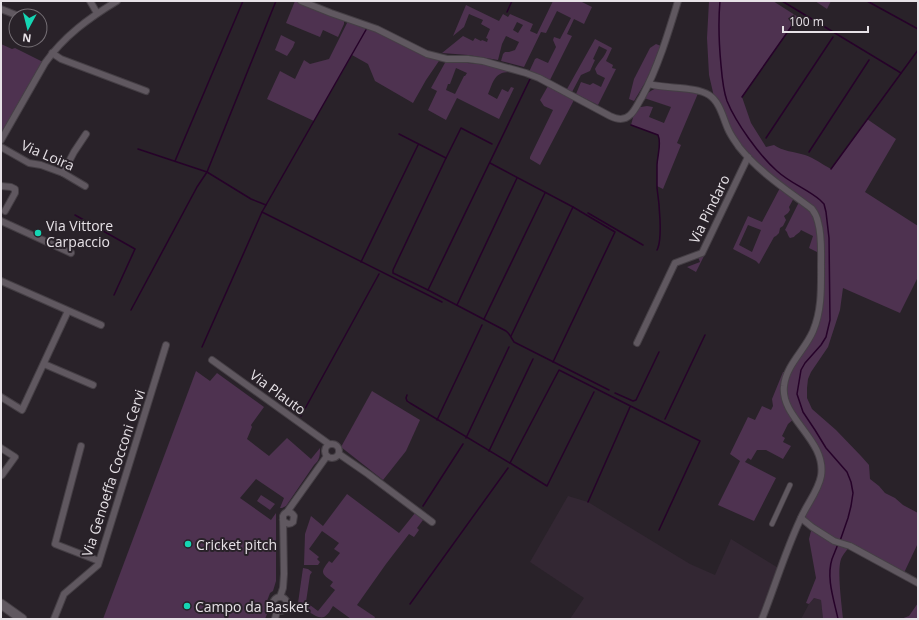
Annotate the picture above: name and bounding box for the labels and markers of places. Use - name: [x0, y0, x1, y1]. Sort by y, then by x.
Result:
- place label: Via Vittore Carpaccio: [46, 216, 113, 251]
- marker: Via Vittore Carpaccio: [33, 228, 43, 238]
- place label: Cricket pitch: [196, 535, 277, 554]
- marker: Cricket pitch: [183, 539, 193, 549]
- place label: Campo da Basket: [195, 597, 309, 616]
- marker: Campo da Basket: [182, 601, 192, 611]

